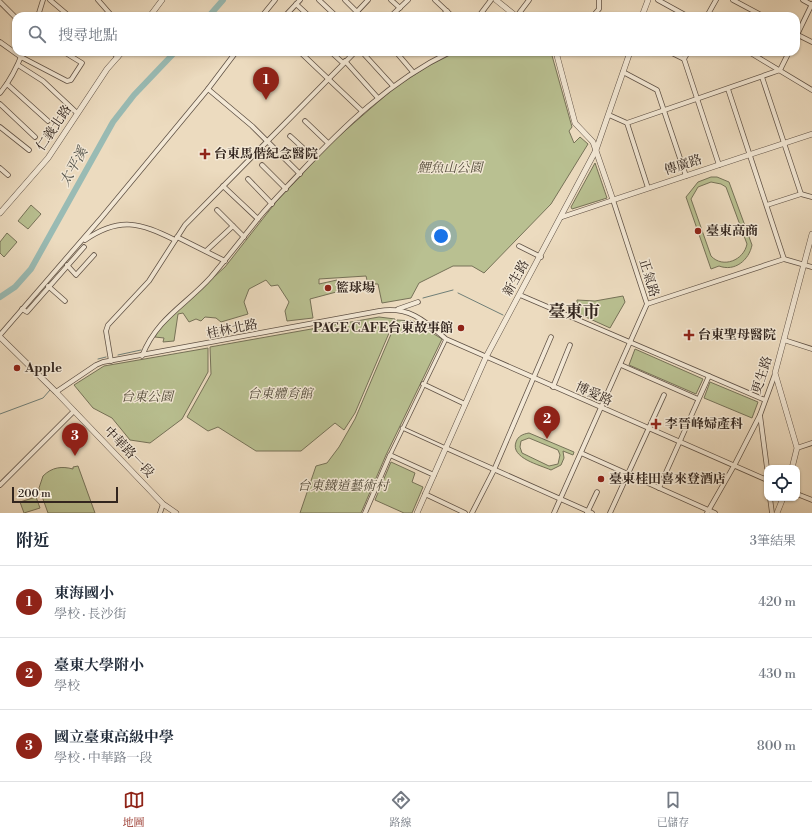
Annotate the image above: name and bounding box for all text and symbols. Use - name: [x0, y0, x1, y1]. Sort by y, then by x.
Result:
- search box: [12, 12, 800, 56]
- icon: search: [26, 23, 48, 45]
- text: 搜尋地點: [58, 26, 118, 45]
- pin: 1: [253, 67, 279, 100]
- street label: 仁義北路: [33, 102, 75, 154]
- water label: 太平溪: [56, 143, 93, 190]
- place label: 台東馬偕紀念醫院: [214, 146, 318, 162]
- marker: 台東馬偕紀念醫院: [199, 148, 211, 160]
- street label: 傳廣路: [662, 151, 704, 179]
- park label: 鯉魚山公園: [417, 160, 484, 176]
- place label: 臺東高商: [706, 223, 758, 239]
- your location: [431, 226, 451, 246]
- marker: 臺東高商: [693, 226, 703, 236]
- street label: 新生路: [500, 257, 532, 299]
- street label: 正氣路: [636, 257, 662, 299]
- place label: 籃球場: [336, 280, 375, 296]
- marker: 籃球場: [323, 283, 333, 293]
- district label: 臺東市: [549, 301, 600, 323]
- street label: 桂林北路: [205, 316, 259, 342]
- place label: PAGE CAFE台東故事館: [313, 320, 453, 336]
- marker: PAGE CAFE台東故事館: [456, 323, 466, 333]
- place label: 台東聖母醫院: [698, 327, 776, 343]
- marker: 台東聖母醫院: [683, 329, 695, 341]
- street label: 更生路: [748, 354, 776, 396]
- place label: Apple: [24, 360, 62, 376]
- marker: Apple: [12, 363, 22, 373]
- street label: 博愛路: [573, 379, 615, 409]
- park label: 台東體育館: [247, 386, 314, 402]
- park label: 台東公園: [121, 389, 175, 405]
- pin: 2: [534, 406, 560, 439]
- place label: 李晉峰婦產科: [665, 416, 743, 432]
- marker: 李晉峰婦產科: [650, 418, 662, 430]
- pin: 3: [62, 423, 88, 456]
- street label: 中華路一段: [101, 423, 157, 481]
- map controls: [764, 465, 800, 501]
- button: locate: [764, 465, 800, 501]
- place label: 臺東桂田喜來登酒店: [609, 471, 726, 487]
- marker: 臺東桂田喜來登酒店: [596, 474, 606, 484]
- park label: 台東鐵道藝術村: [297, 478, 390, 494]
- scale bar: [12, 485, 118, 504]
- text: 200 m: [18, 487, 51, 501]
- text: 附近: [16, 530, 50, 552]
- text: 3筆結果: [750, 533, 796, 549]
- text: 東海國小: [54, 584, 114, 603]
- text: 1: [26, 594, 32, 610]
- text: 420 m: [758, 594, 796, 610]
- text: 學校 · 長沙街: [54, 606, 127, 622]
- text: 臺東大學附小: [54, 656, 144, 675]
- text: 2: [25, 666, 33, 682]
- text: 430 m: [758, 666, 796, 682]
- text: 學校: [54, 678, 80, 694]
- text: 國立臺東高級中學: [54, 728, 174, 747]
- text: 3: [25, 738, 33, 754]
- text: 800 m: [757, 738, 796, 754]
- text: 學校 · 中華路一段: [54, 750, 153, 766]
- tab: 地圖: [123, 789, 145, 830]
- tab: 路線: [390, 789, 412, 830]
- tab: 已儲存: [657, 789, 690, 830]

